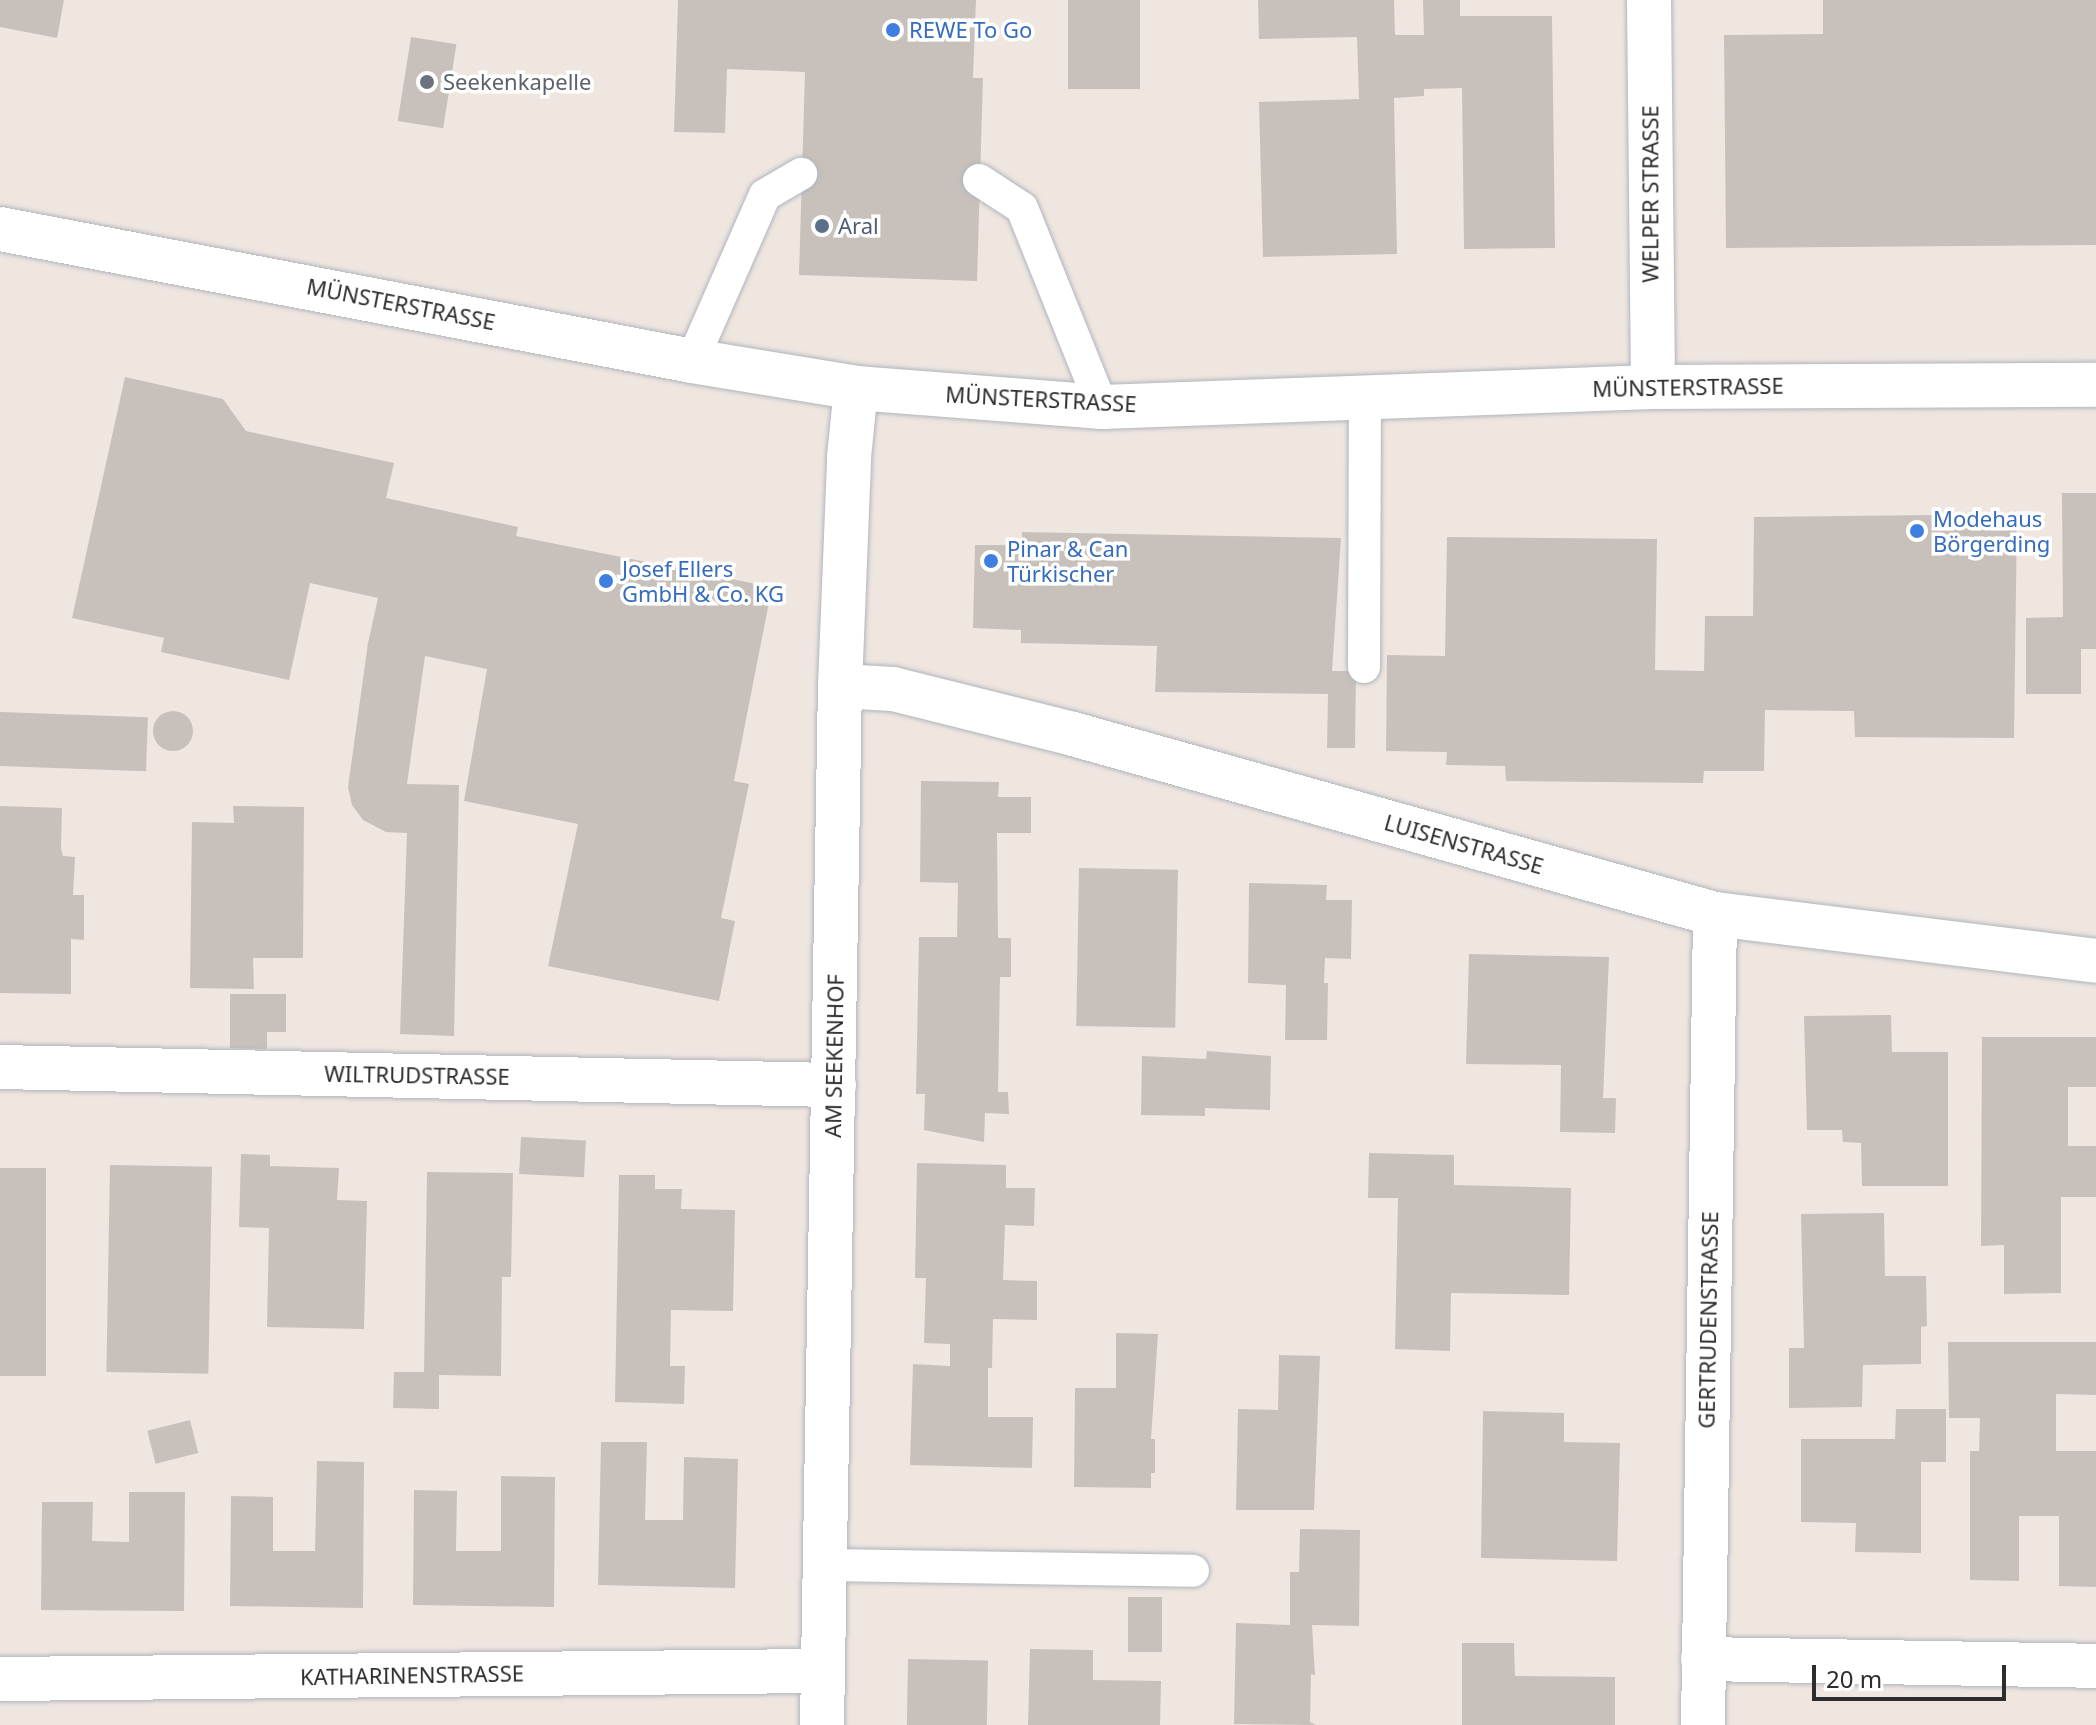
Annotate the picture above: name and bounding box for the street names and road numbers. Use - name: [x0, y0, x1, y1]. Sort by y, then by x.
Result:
- street label: WELPER STRASSE: [1637, 105, 1663, 283]
- street label: MÜNSTERSTRASSE: [305, 273, 497, 335]
- street label: MÜNSTERSTRASSE: [1592, 372, 1784, 402]
- street label: MÜNSTERSTRASSE: [945, 381, 1137, 417]
- street label: LUISENSTRASSE: [1381, 809, 1547, 879]
- street label: AM SEEKENHOF: [819, 974, 849, 1138]
- street label: WILTRUDSTRASSE: [324, 1060, 510, 1090]
- street label: GERTRUDENSTRASSE: [1693, 1211, 1723, 1429]
- street label: KATHARINENSTRASSE: [300, 1660, 524, 1690]

